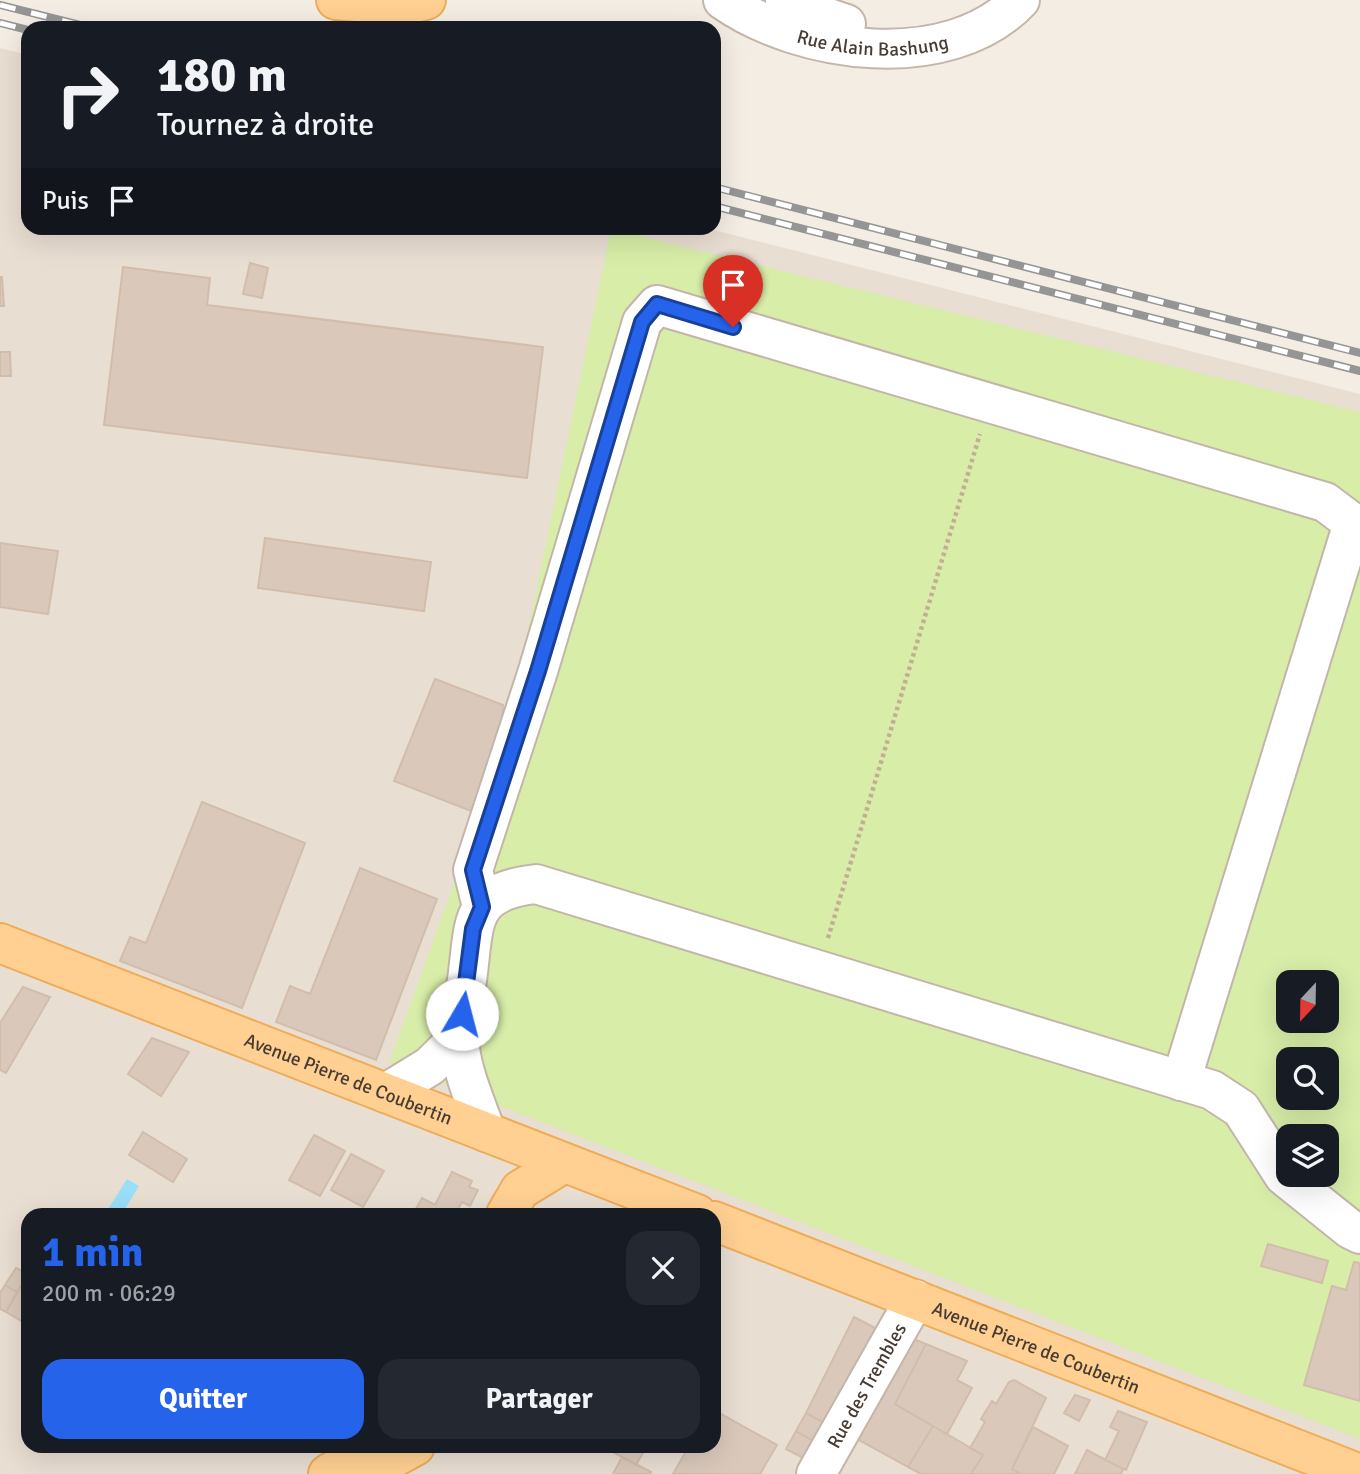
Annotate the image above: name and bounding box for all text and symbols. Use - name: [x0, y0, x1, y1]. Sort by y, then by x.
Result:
- street label: Rue Alain Bashung: [794, 25, 951, 62]
- text: 180 m: [157, 45, 287, 105]
- icon: right: [42, 49, 133, 140]
- text: Tournez à droite: [157, 105, 374, 144]
- icon: arrive: [103, 182, 141, 220]
- text: Puis: [42, 185, 89, 217]
- pin: [703, 255, 763, 327]
- icon: arrive: [714, 266, 752, 304]
- north arrow: [1276, 970, 1339, 1032]
- map controls: [1276, 970, 1339, 1187]
- position arrow: [425, 977, 499, 1051]
- street label: Avenue Pierre de Coubertin: [241, 1028, 456, 1131]
- button: search: [1276, 1047, 1339, 1110]
- button: layers: [1276, 1124, 1339, 1187]
- text: 1 min: [42, 1227, 143, 1278]
- button: close: [626, 1231, 700, 1305]
- text: 200 m · 06:29: [42, 1279, 176, 1308]
- street label: Avenue Pierre de Coubertin: [928, 1297, 1143, 1400]
- street label: Rue des Trembles: [822, 1319, 912, 1453]
- button: Quitter: [42, 1359, 364, 1439]
- button: Partager: [378, 1359, 700, 1439]

